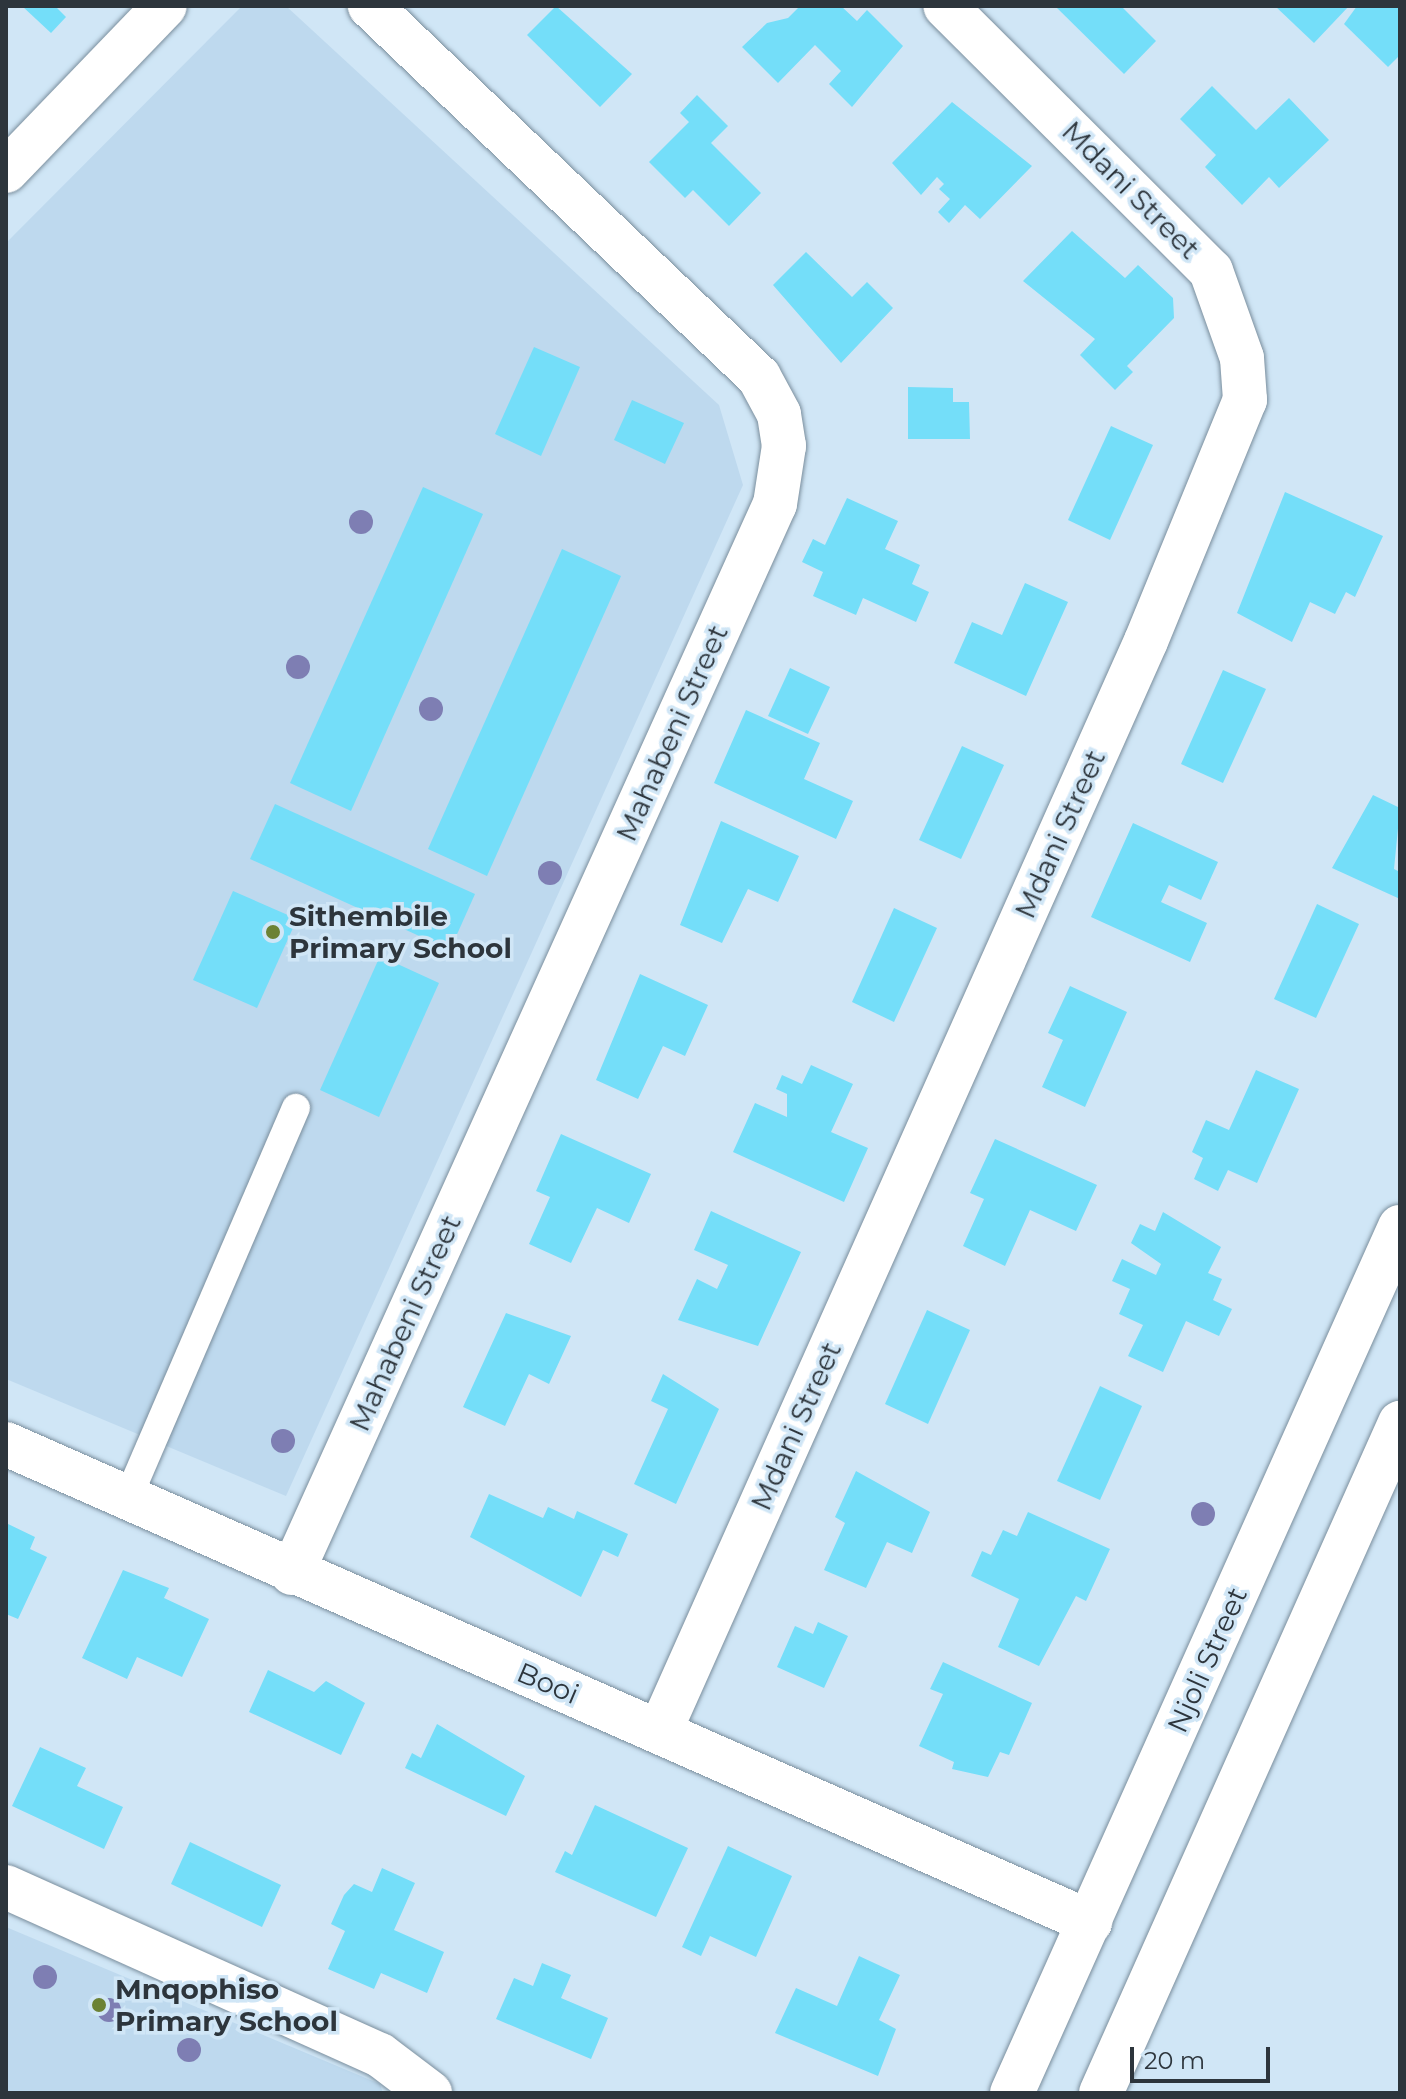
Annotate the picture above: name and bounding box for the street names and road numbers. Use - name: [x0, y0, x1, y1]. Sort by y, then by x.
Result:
- street label: Mdani Street: [1055, 114, 1207, 266]
- street label: Mahabeni Street: [609, 620, 735, 846]
- street label: Mdani Street: [1008, 745, 1112, 923]
- street label: Mahabeni Street: [342, 1210, 468, 1436]
- street label: Mdani Street: [744, 1337, 848, 1515]
- street label: Njoli Street: [1160, 1582, 1254, 1738]
- street label: Booi: [512, 1655, 584, 1711]

